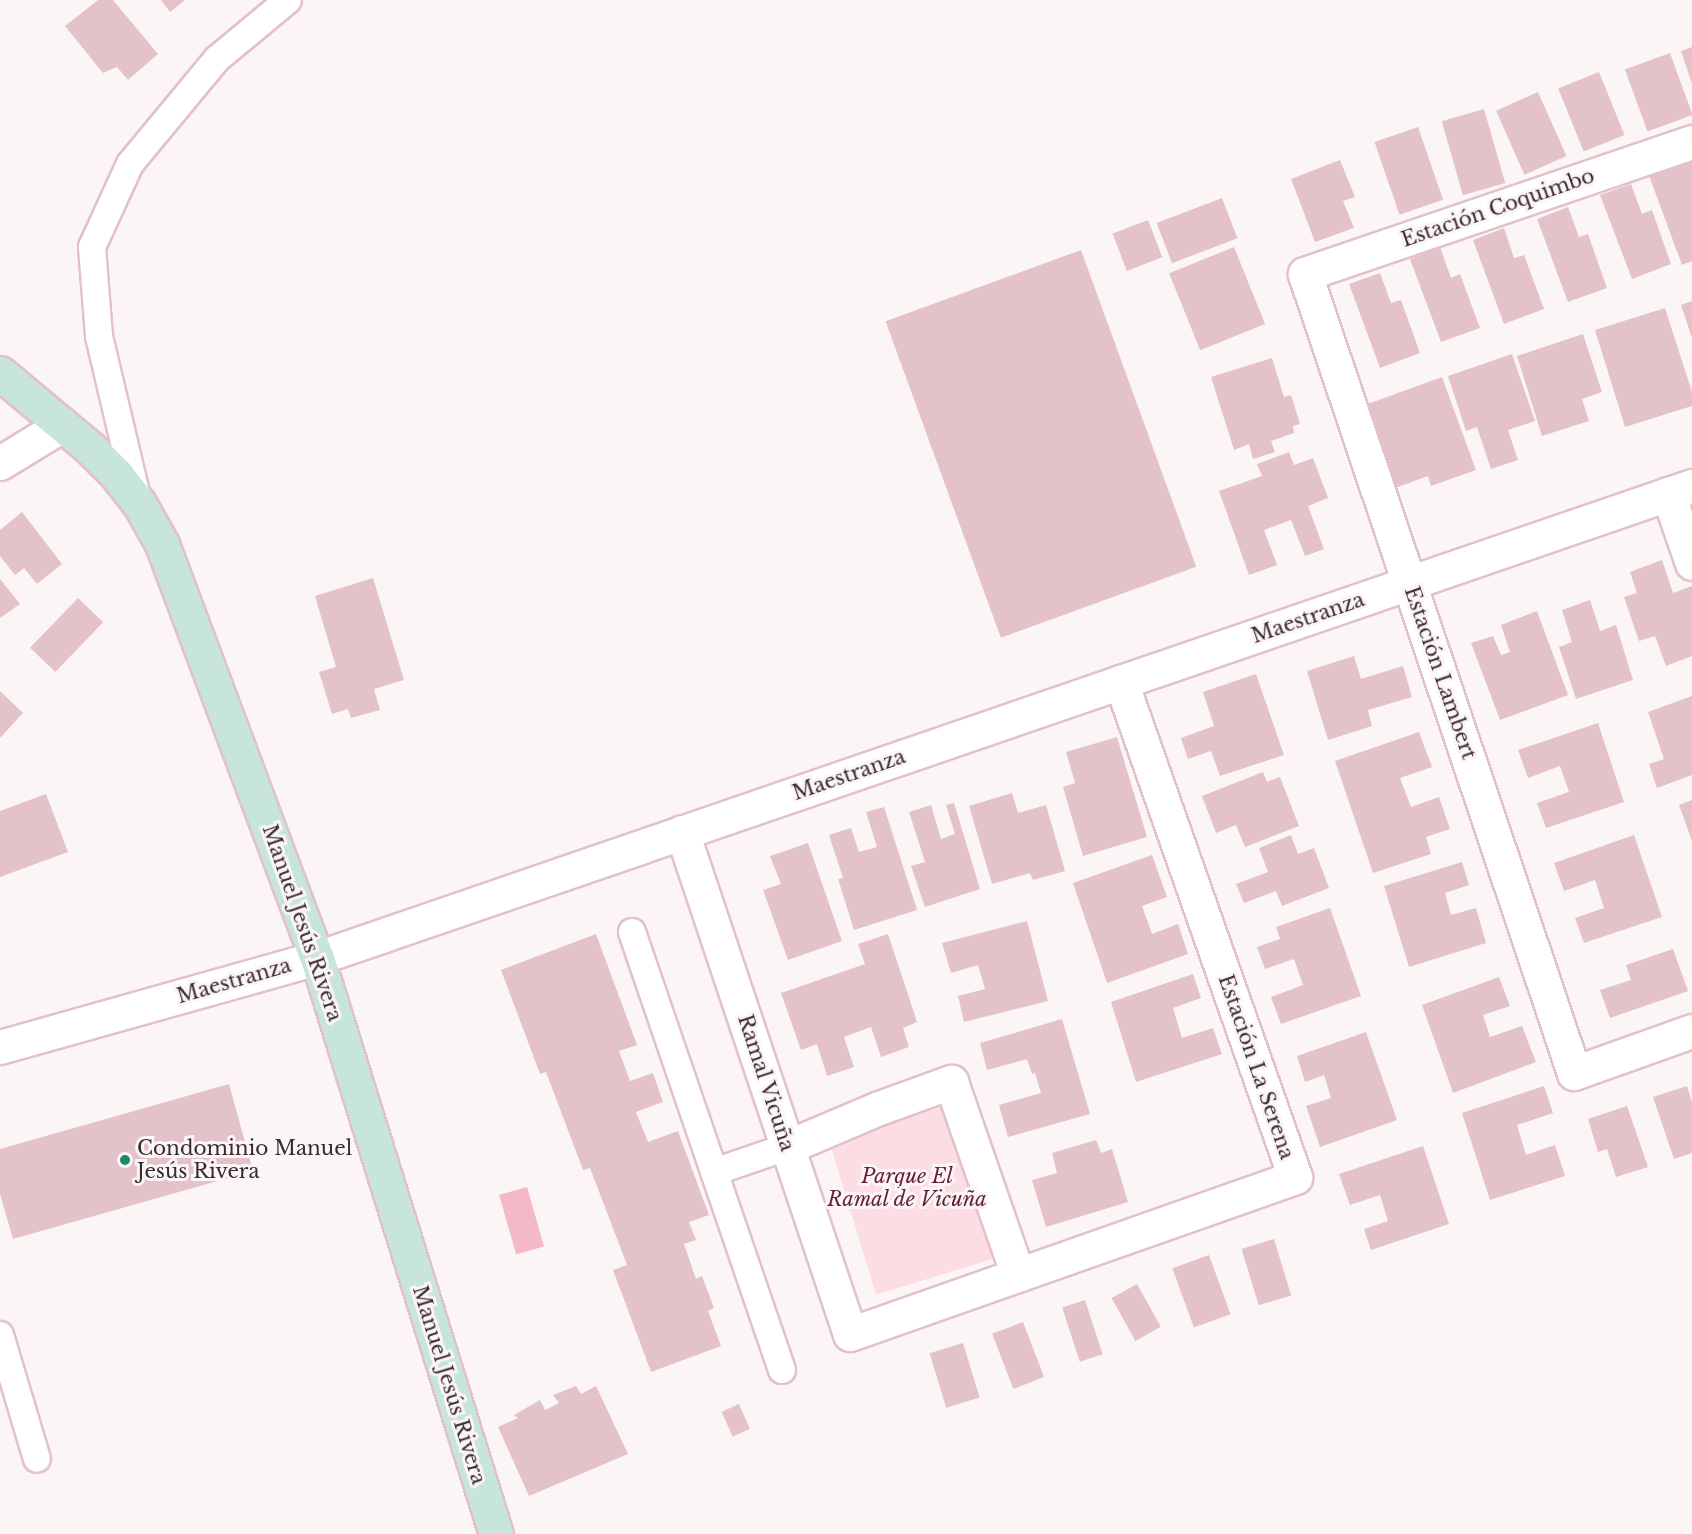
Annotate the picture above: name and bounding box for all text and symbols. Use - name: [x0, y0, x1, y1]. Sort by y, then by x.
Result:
- street label: Estación Coquimbo: [1398, 164, 1598, 252]
- street label: Estación Lambert: [1399, 583, 1481, 763]
- street label: Maestranza: [1248, 588, 1368, 648]
- street label: Maestranza: [789, 745, 909, 805]
- street label: Manuel Jesús Rivera: [257, 822, 347, 1024]
- street label: Maestranza: [174, 953, 294, 1009]
- street label: Estación La Serena: [1213, 972, 1299, 1162]
- street label: Ramal Vicuña: [733, 1011, 799, 1155]
- place label: Condominio Manuel Jesús Rivera: [137, 1136, 352, 1183]
- marker: Condominio Manuel Jesús Rivera: [118, 1153, 132, 1167]
- park label: Parque El Ramal de Vicuña: [827, 1164, 987, 1211]
- street label: Manuel Jesús Rivera: [407, 1283, 491, 1487]

